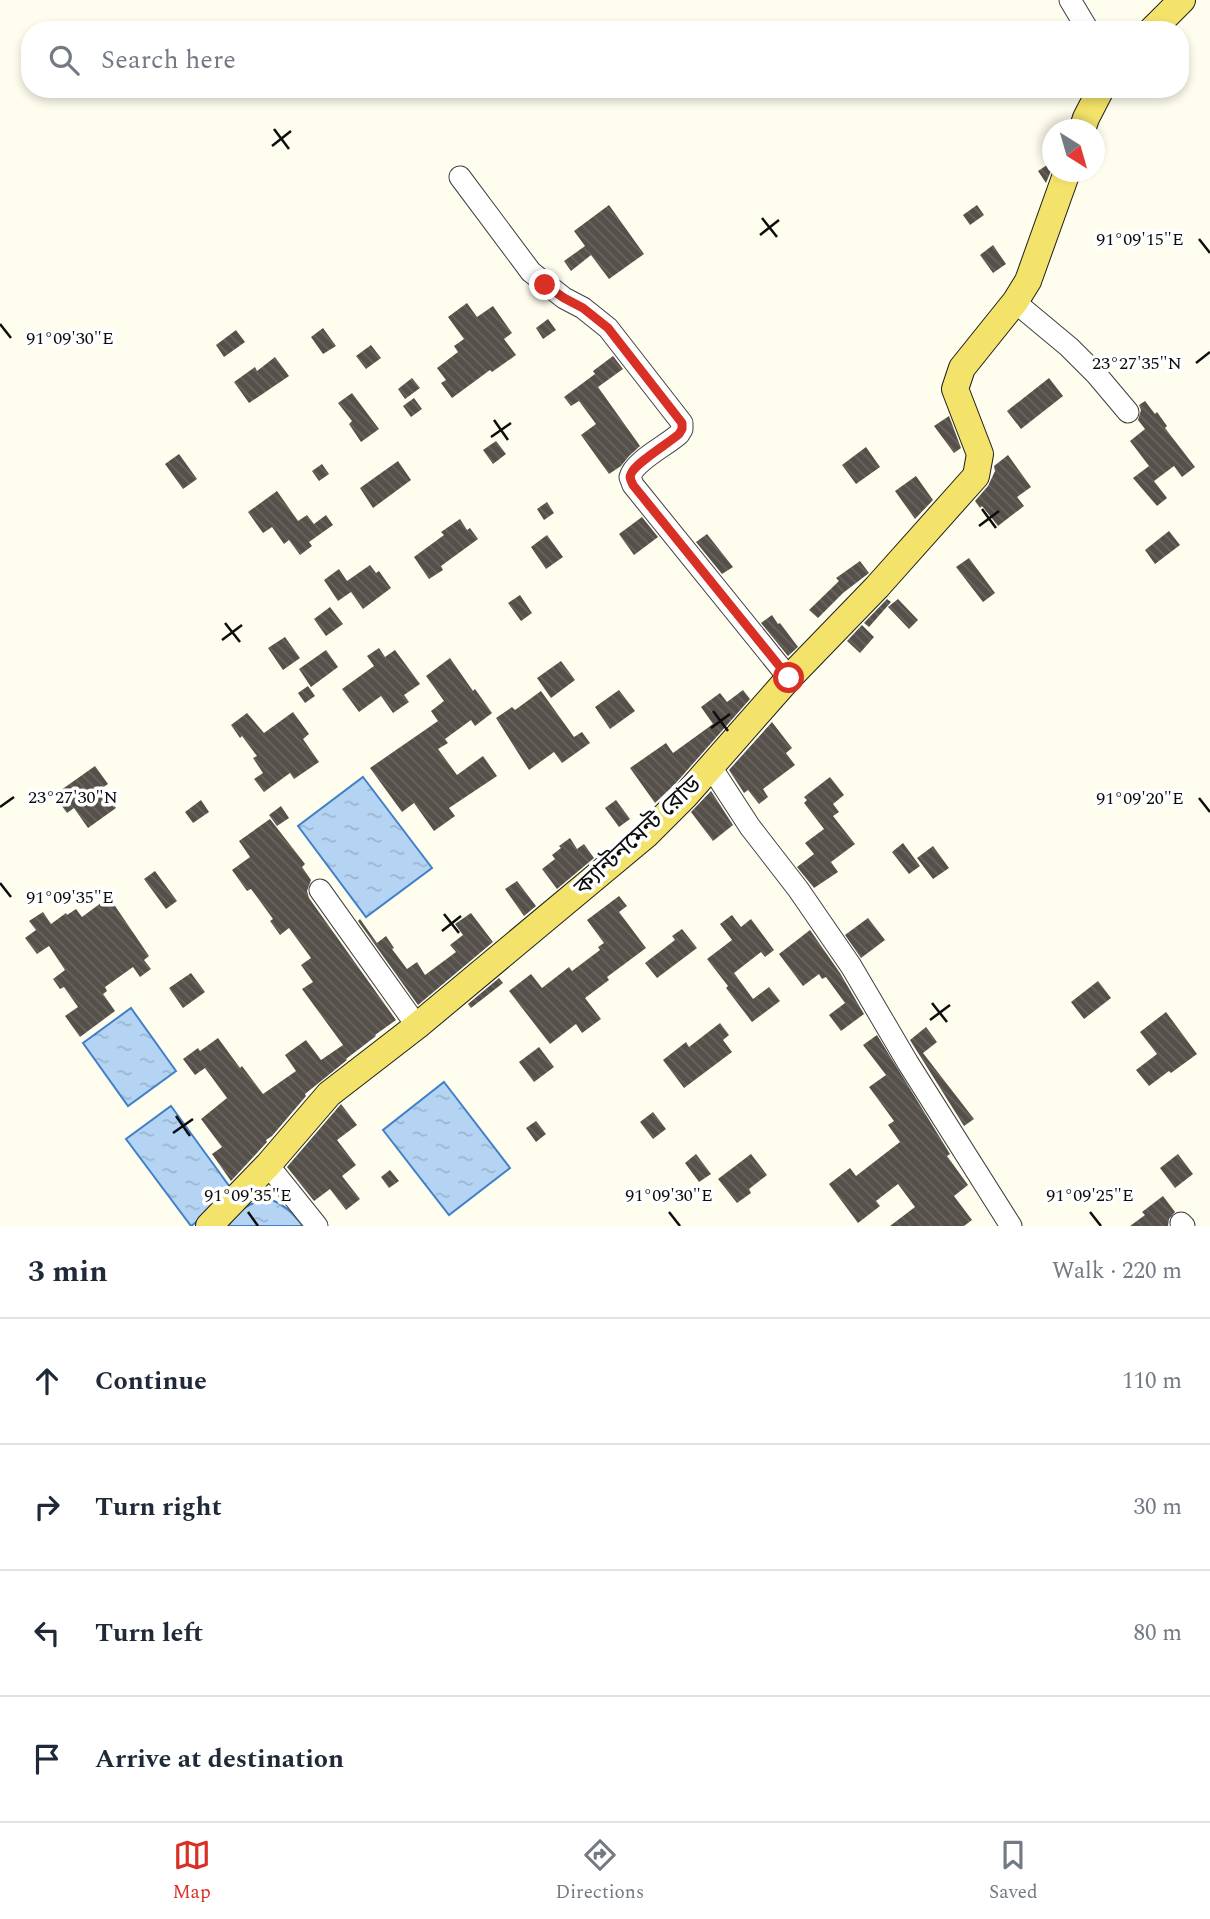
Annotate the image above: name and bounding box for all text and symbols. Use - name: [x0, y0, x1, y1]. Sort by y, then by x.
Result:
- search box: [21, 21, 1189, 98]
- text: Search here: [101, 40, 236, 80]
- icon: search: [45, 41, 83, 79]
- north arrow: [1042, 119, 1105, 182]
- text: 91°09'15"E: [1096, 226, 1184, 253]
- route end: [529, 269, 560, 300]
- text: 91°09'30"E: [26, 325, 114, 352]
- text: 23°27'35"N: [1092, 350, 1182, 377]
- route start: [773, 662, 804, 693]
- street label: ক্যান্টনমেন্ট রোড: [566, 767, 710, 905]
- text: 23°27'30"N: [28, 784, 118, 811]
- text: 91°09'20"E: [1096, 785, 1184, 812]
- text: 91°09'35"E: [26, 884, 114, 911]
- text: 91°09'35"E: [204, 1182, 292, 1209]
- text: 91°09'30"E: [625, 1182, 713, 1209]
- text: 91°09'25"E: [1046, 1182, 1134, 1209]
- text: 3 min: [28, 1249, 108, 1295]
- text: Walk · 220 m: [1052, 1254, 1182, 1289]
- text: Continue: [95, 1361, 207, 1401]
- icon: ahead: [28, 1362, 66, 1400]
- text: 110 m: [1122, 1364, 1182, 1399]
- text: Turn right: [95, 1487, 222, 1527]
- icon: right: [28, 1488, 66, 1526]
- text: 30 m: [1133, 1490, 1182, 1525]
- text: Turn left: [95, 1613, 203, 1653]
- icon: left: [28, 1614, 66, 1652]
- text: 80 m: [1133, 1616, 1182, 1651]
- text: Arrive at destination: [95, 1739, 344, 1779]
- icon: arrive: [28, 1740, 66, 1778]
- tab: Map: [172, 1836, 211, 1907]
- tab: Directions: [555, 1836, 644, 1907]
- tab: Saved: [989, 1836, 1038, 1907]

